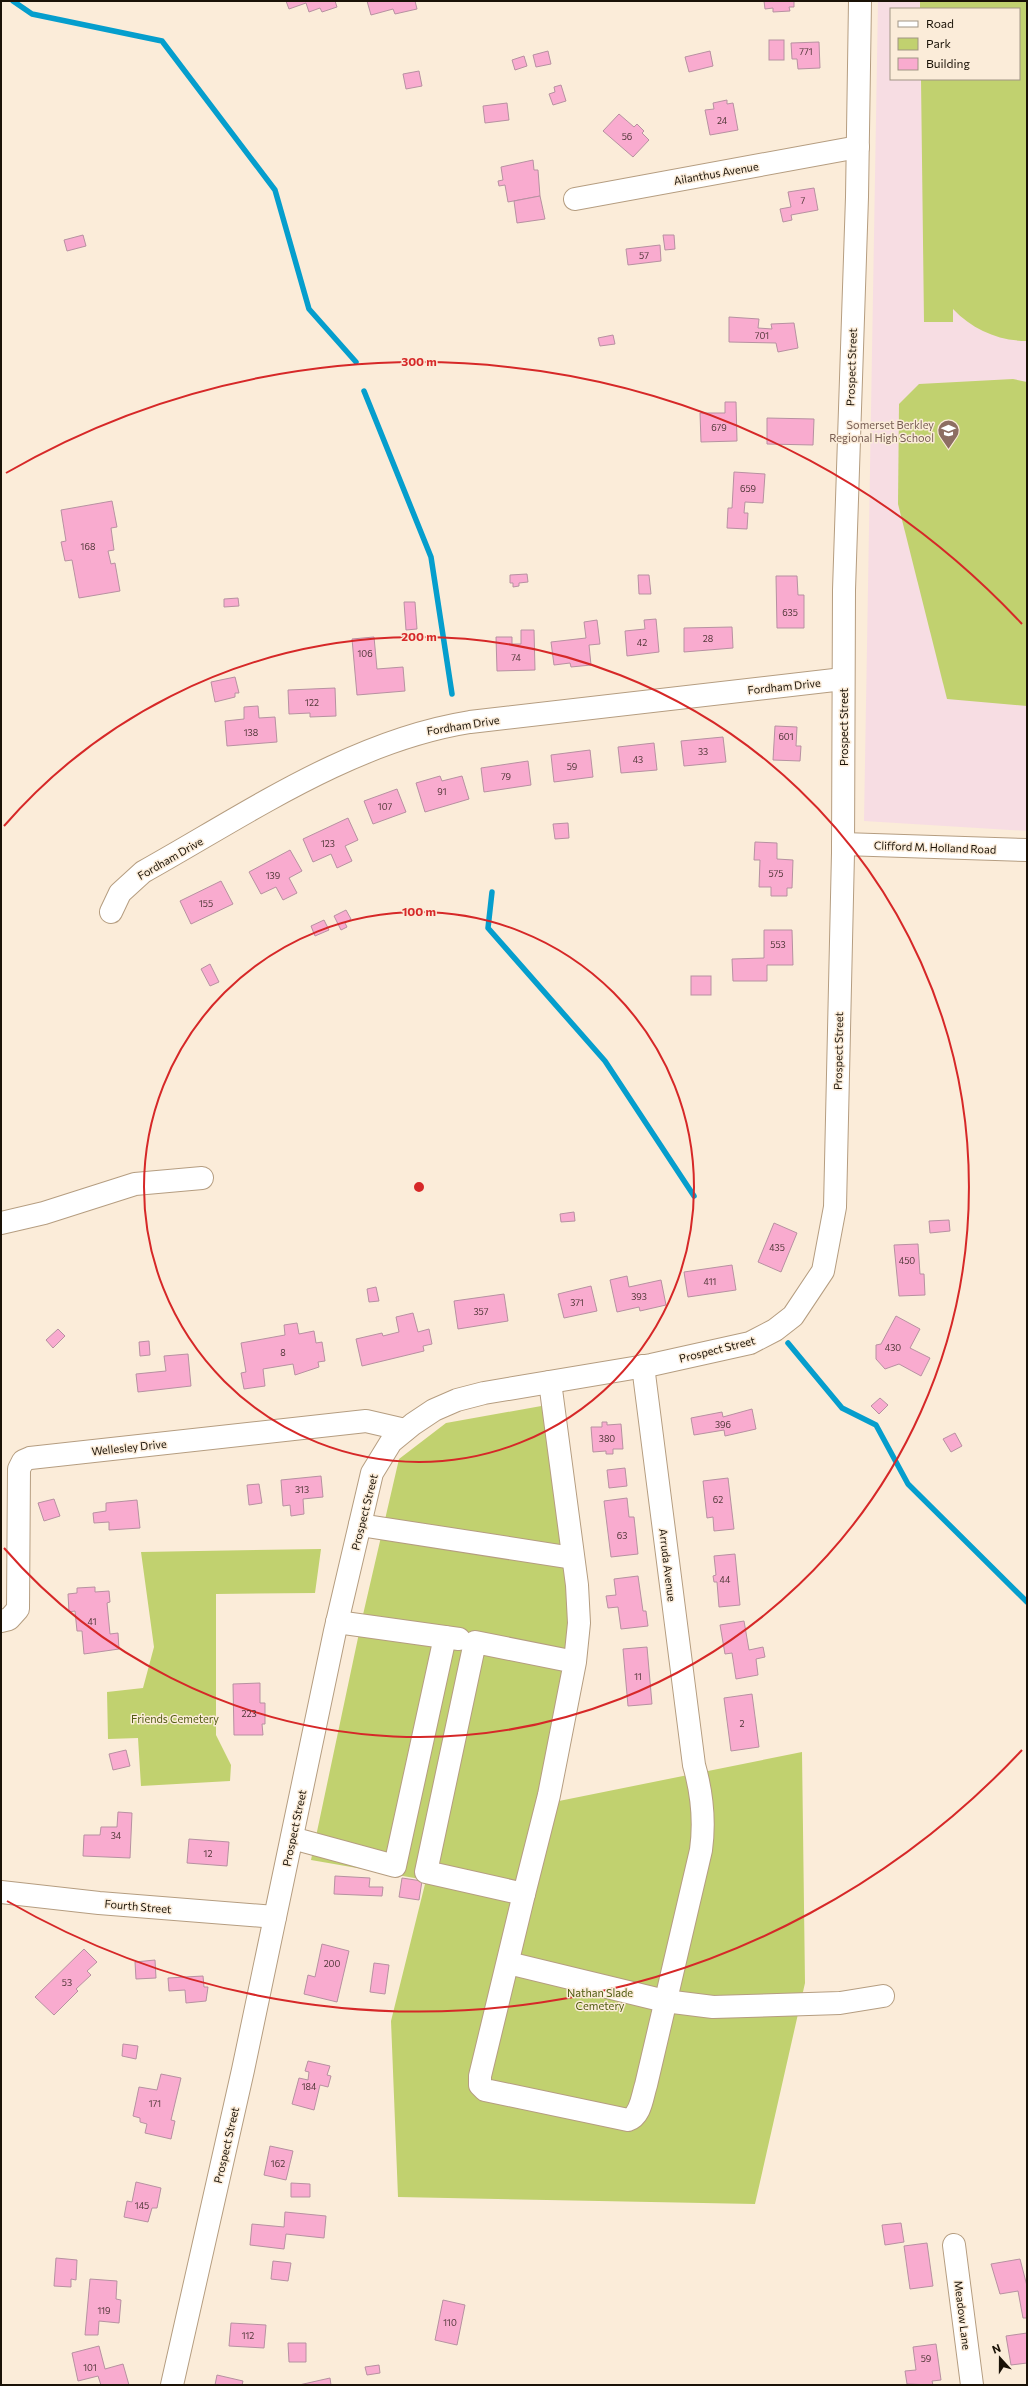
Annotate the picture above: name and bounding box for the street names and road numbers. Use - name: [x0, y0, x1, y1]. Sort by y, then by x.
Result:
- street label: Ailanthus Avenue: [673, 159, 760, 187]
- street label: Prospect Street: [843, 327, 859, 406]
- street label: Fordham Drive: [747, 676, 821, 696]
- street label: Prospect Street: [837, 688, 850, 766]
- street label: Fordham Drive: [426, 713, 501, 737]
- street label: Fordham Drive: [135, 834, 205, 882]
- street label: Clifford M. Holland Road: [874, 838, 996, 856]
- street label: Prospect Street: [831, 1011, 845, 1090]
- street label: Prospect Street: [678, 1333, 757, 1365]
- street label: Wellesley Drive: [91, 1437, 167, 1457]
- street label: Prospect Street: [348, 1472, 380, 1551]
- street label: Arruda Avenue: [657, 1528, 679, 1602]
- street label: Prospect Street: [280, 1788, 309, 1868]
- street label: Fourth Street: [104, 1897, 173, 1915]
- street label: Prospect Street: [211, 2105, 241, 2184]
- street label: Meadow Lane: [952, 2280, 974, 2351]

